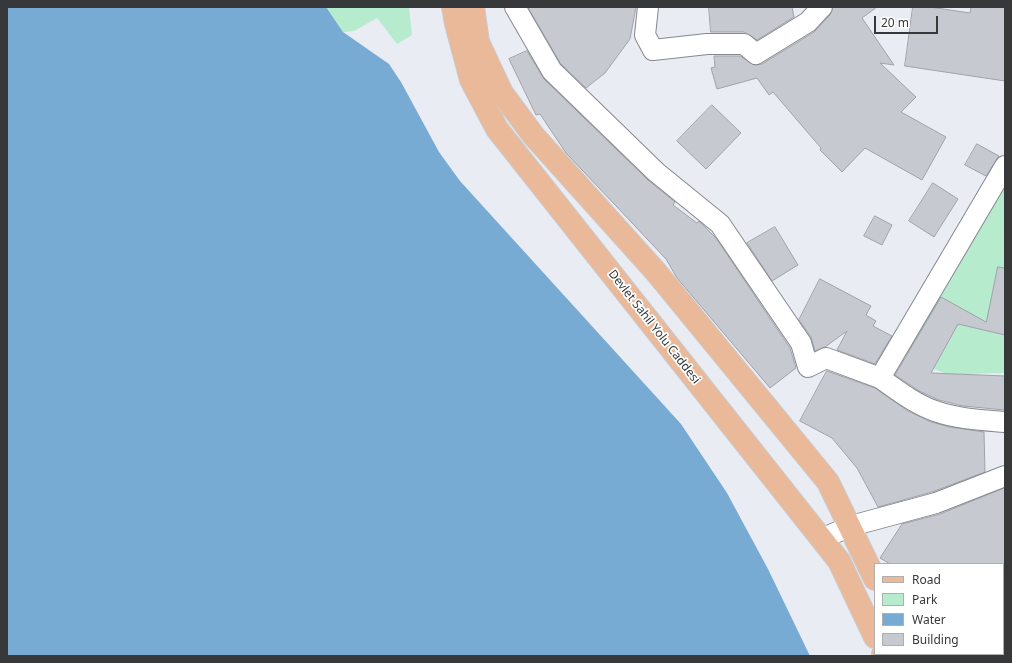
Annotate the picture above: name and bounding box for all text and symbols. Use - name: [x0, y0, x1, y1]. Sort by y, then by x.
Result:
- scale bar: [876, 8, 940, 34]
- text: 20 m: [881, 14, 909, 31]
- street label: Devlet Sahil Yolu Caddesi: [605, 267, 703, 387]
- legend: [874, 563, 1004, 655]
- text: Road: [912, 571, 941, 588]
- text: Park: [912, 591, 937, 608]
- text: Water: [912, 611, 946, 628]
- text: Building: [912, 631, 959, 648]

